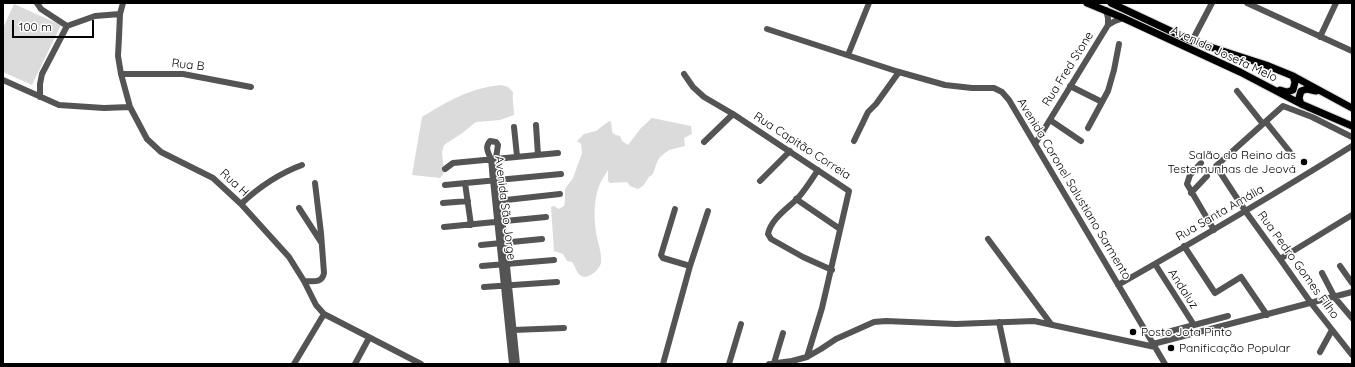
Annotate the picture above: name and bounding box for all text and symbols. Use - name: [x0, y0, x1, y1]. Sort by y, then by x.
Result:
- scale bar: [14, 12, 96, 38]
- text: 100 m: [19, 19, 52, 34]
- street label: Avenida Josefa Melo: [1168, 23, 1280, 85]
- street label: Rua Fred Stone: [1039, 29, 1097, 109]
- street label: Rua B: [171, 56, 205, 74]
- street label: Avenida Coronel Salustiano Sarmento: [1014, 96, 1134, 282]
- street label: Rua Capitão Correia: [751, 109, 853, 183]
- place label: Salão do Reino das Testemunhas de Jeová: [1168, 148, 1296, 176]
- street label: Avenida São Jorge: [491, 155, 519, 261]
- marker: Salão do Reino das Testemunhas de Jeová: [1299, 157, 1309, 167]
- street label: Rua H: [217, 166, 251, 200]
- street label: Rua Santa Amália: [1173, 182, 1267, 244]
- street label: Rua Pedro Gomes Filho: [1254, 208, 1342, 322]
- street label: Andaluz: [1165, 266, 1201, 312]
- place label: Posto Jota Pinto: [1141, 325, 1232, 339]
- marker: Posto Jota Pinto: [1128, 327, 1138, 337]
- place label: Panificação Popular: [1179, 341, 1290, 355]
- marker: Panificação Popular: [1166, 343, 1176, 353]

